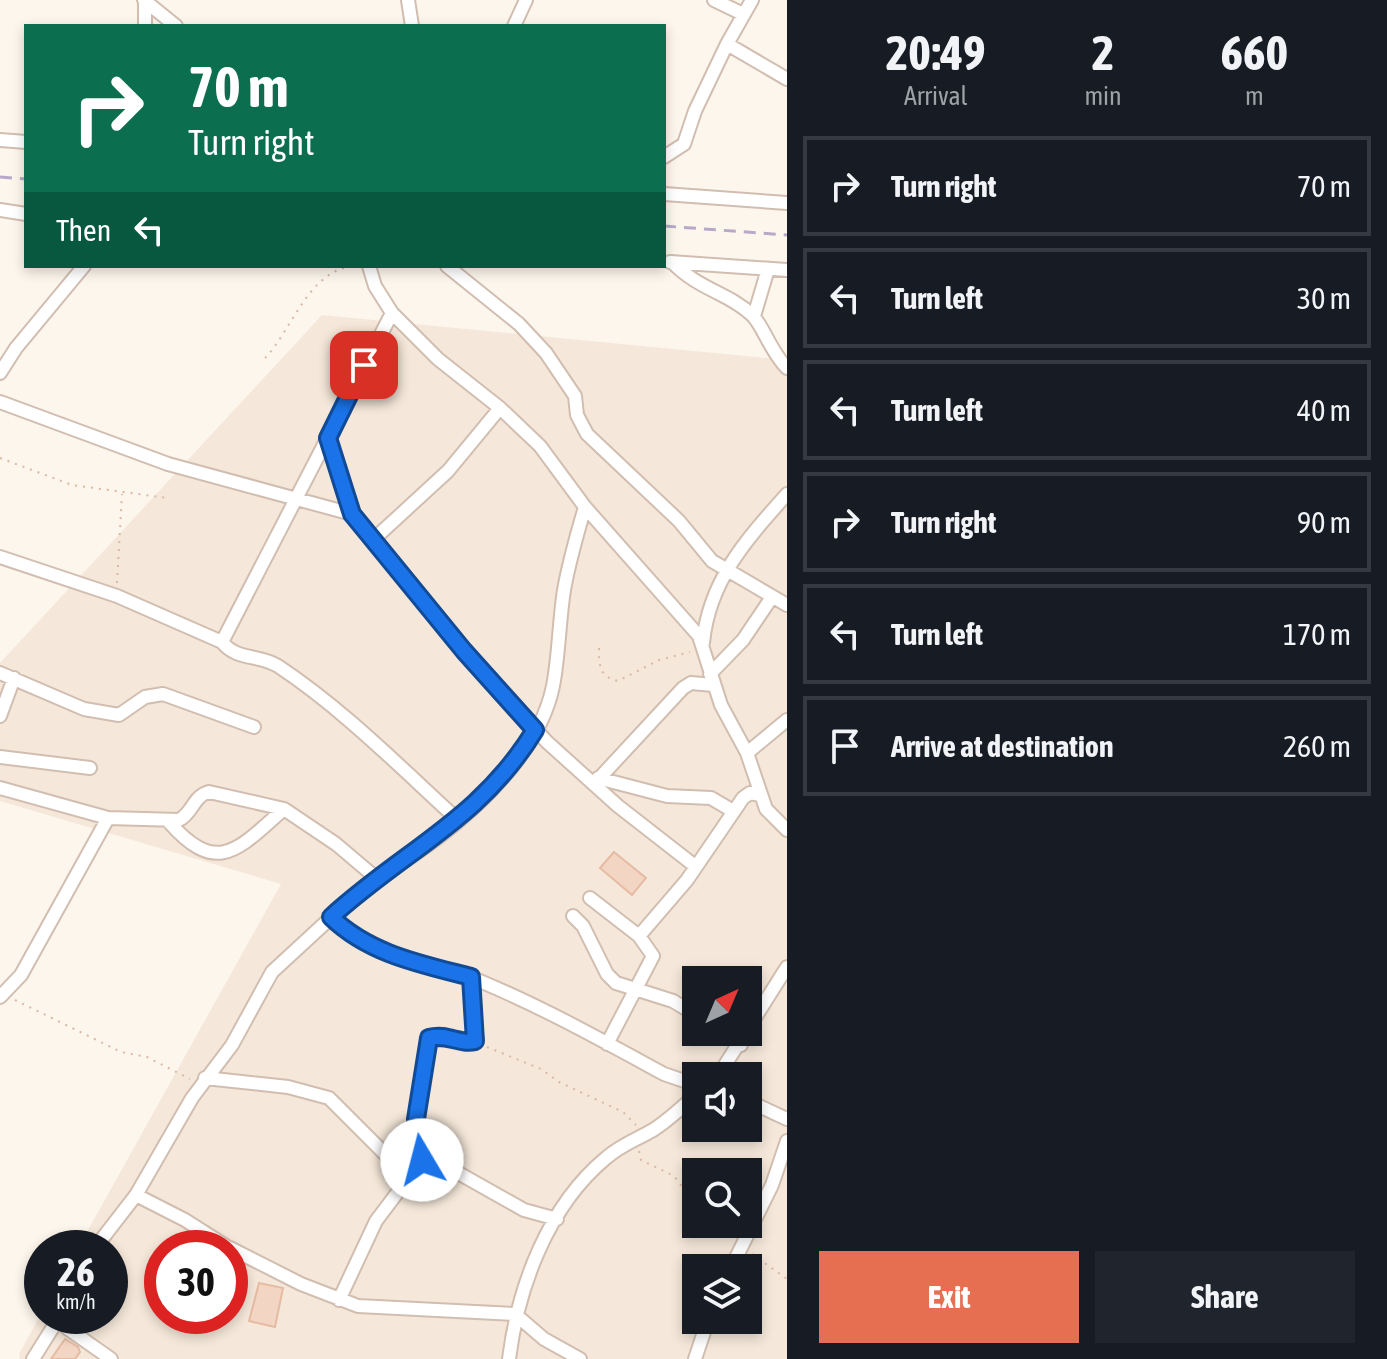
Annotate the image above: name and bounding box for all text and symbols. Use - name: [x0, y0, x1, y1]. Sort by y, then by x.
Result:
- text: 20:49: [886, 25, 986, 80]
- text: 2: [1092, 25, 1114, 80]
- text: 660: [1221, 25, 1288, 80]
- text: 70 m: [188, 55, 289, 119]
- icon: right: [56, 56, 160, 160]
- text: Arrival: [904, 81, 967, 111]
- text: min: [1084, 81, 1122, 111]
- text: m: [1245, 81, 1264, 111]
- text: Turn right: [188, 121, 315, 163]
- icon: right: [823, 164, 867, 208]
- text: Turn right: [891, 169, 997, 203]
- text: 70 m: [1297, 169, 1351, 203]
- icon: left: [127, 208, 171, 252]
- text: Then: [56, 213, 111, 247]
- icon: left: [823, 276, 867, 320]
- text: Turn left: [891, 281, 983, 315]
- text: 30 m: [1297, 281, 1351, 315]
- pin: [330, 331, 398, 399]
- icon: arrive: [342, 343, 386, 387]
- icon: left: [823, 388, 867, 432]
- text: Turn left: [891, 393, 983, 427]
- text: 40 m: [1297, 393, 1351, 427]
- icon: right: [823, 500, 867, 544]
- text: Turn right: [891, 505, 997, 539]
- text: 90 m: [1297, 505, 1351, 539]
- icon: left: [823, 612, 867, 656]
- text: Turn left: [891, 617, 983, 651]
- text: 170 m: [1283, 617, 1351, 651]
- icon: arrive: [823, 724, 867, 768]
- text: Arrive at destination: [891, 729, 1113, 763]
- text: 260 m: [1283, 729, 1351, 763]
- north arrow: [682, 966, 762, 1046]
- map controls: [682, 966, 762, 1334]
- button: sound: [682, 1062, 762, 1142]
- position arrow: [380, 1118, 464, 1202]
- button: search: [682, 1158, 762, 1238]
- speed limit sign: 30: [144, 1230, 248, 1334]
- text: 26: [57, 1249, 95, 1294]
- button: Exit: [819, 1251, 1079, 1343]
- button: Share: [1095, 1251, 1355, 1343]
- button: layers: [682, 1254, 762, 1334]
- text: km/h: [56, 1290, 96, 1313]

